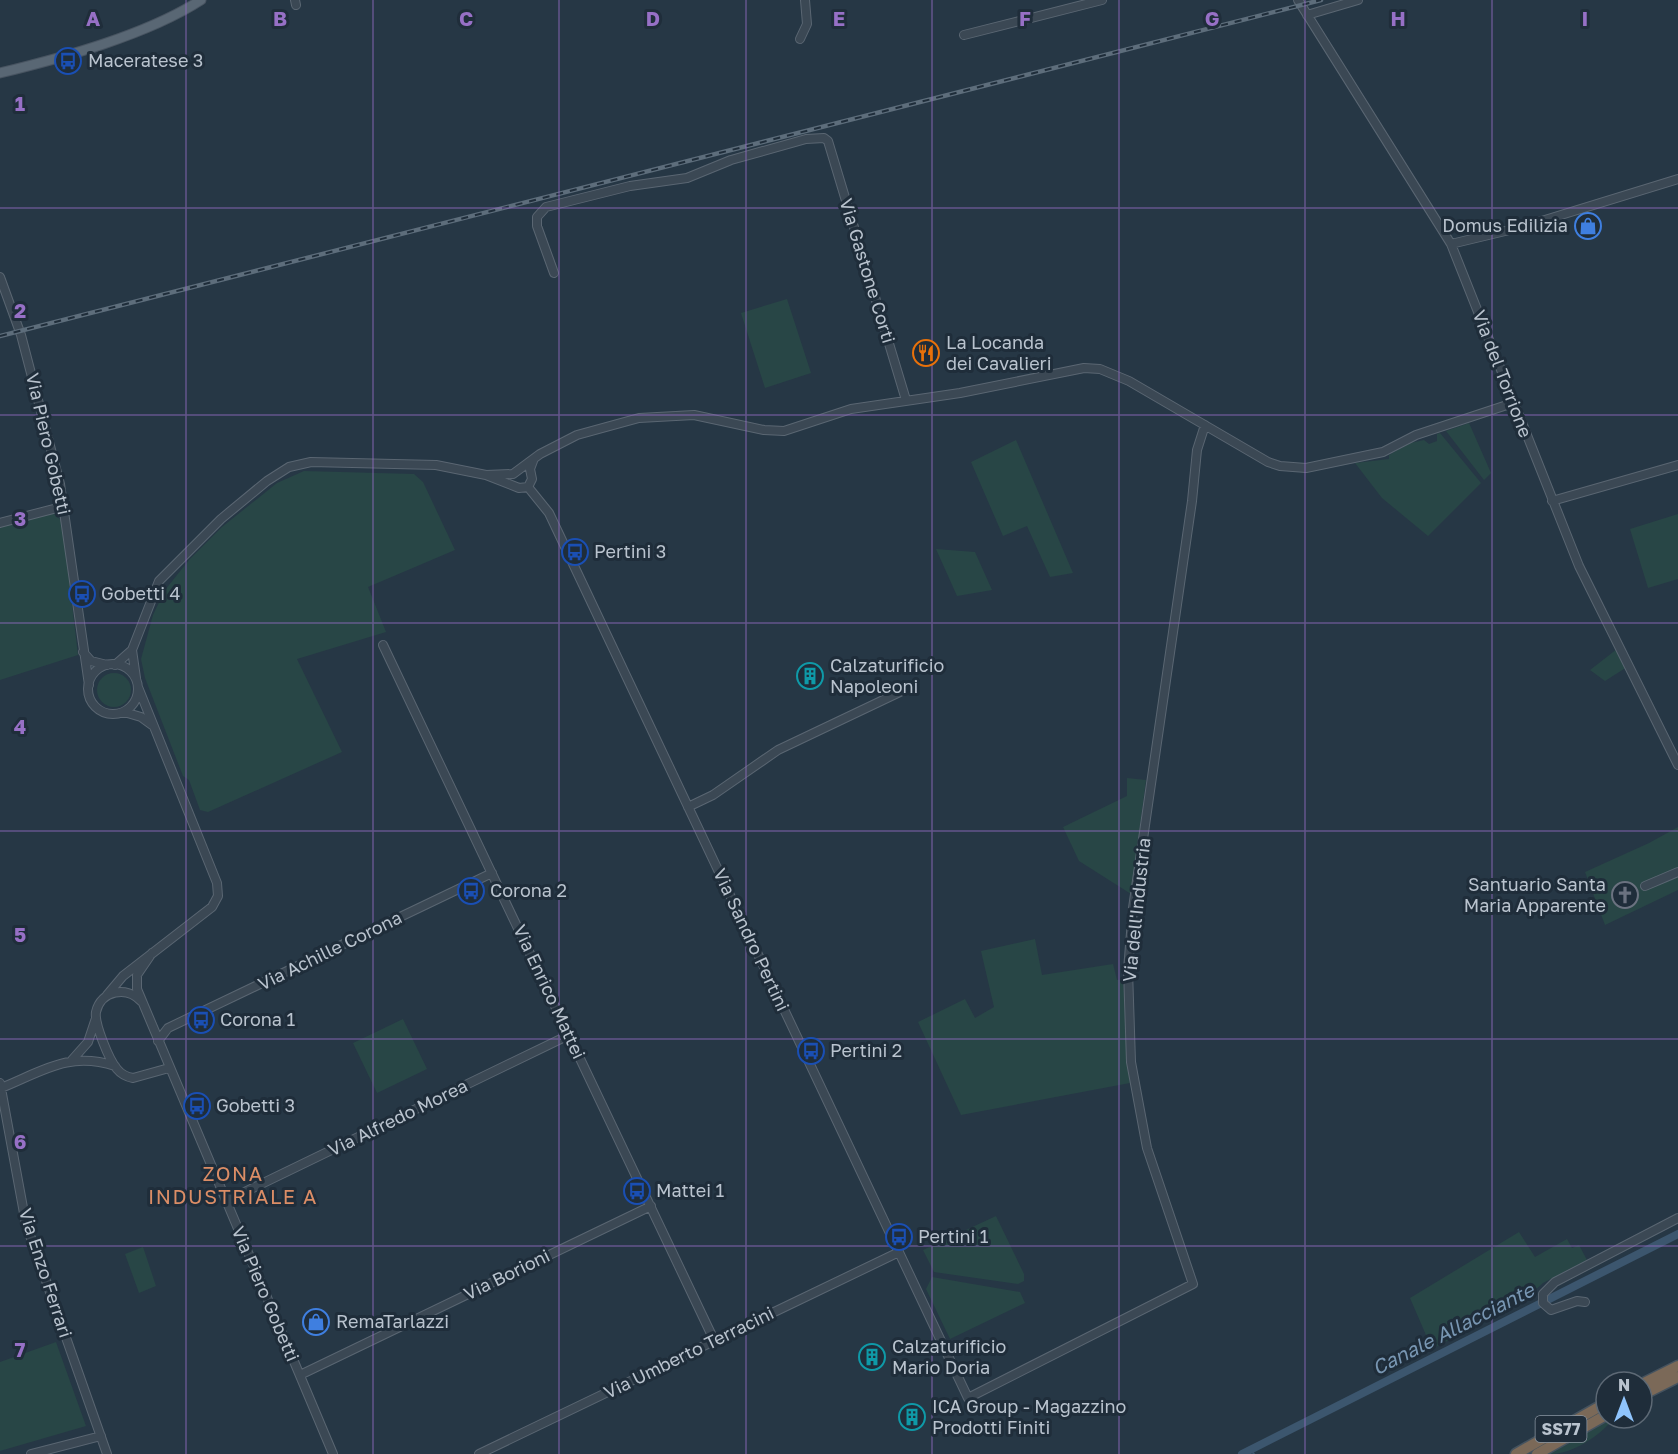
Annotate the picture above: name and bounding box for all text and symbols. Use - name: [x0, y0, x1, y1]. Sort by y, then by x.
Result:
- text: A: [86, 6, 100, 30]
- text: B: [273, 6, 287, 30]
- text: C: [459, 6, 473, 30]
- text: D: [646, 6, 660, 30]
- text: E: [833, 6, 845, 30]
- text: F: [1019, 6, 1031, 30]
- text: G: [1205, 6, 1219, 30]
- text: H: [1390, 6, 1406, 30]
- text: I: [1582, 6, 1588, 30]
- bus stop icon: Maceratese 3: [53, 46, 83, 76]
- place label: Maceratese 3: [88, 49, 203, 71]
- text: 1: [15, 91, 25, 115]
- street label: Via Gastone Corti: [835, 196, 900, 346]
- shop icon: Domus Edilizia: [1573, 211, 1603, 241]
- place label: Domus Edilizia: [1442, 214, 1568, 236]
- text: 2: [14, 298, 26, 322]
- street label: Via del Torrione: [1469, 307, 1537, 441]
- place label: La Locanda dei Cavalieri: [946, 331, 1051, 374]
- restaurant icon: La Locanda dei Cavalieri: [911, 338, 941, 368]
- street label: Via Piero Gobetti: [22, 371, 76, 517]
- text: 3: [14, 506, 26, 530]
- bus stop icon: Pertini 3: [560, 537, 590, 567]
- place label: Pertini 3: [594, 540, 666, 562]
- bus stop icon: Gobetti 4: [67, 579, 97, 609]
- place label: Gobetti 4: [101, 582, 181, 604]
- place label: Calzaturificio Napoleoni: [830, 654, 944, 697]
- building icon: Calzaturificio Napoleoni: [795, 661, 825, 691]
- text: 4: [14, 714, 26, 738]
- street label: Via dell'Industria: [1117, 837, 1155, 983]
- street label: Via Sandro Pertini: [709, 865, 795, 1014]
- place label: Santuario Santa Maria Apparente: [1464, 873, 1606, 916]
- bus stop icon: Corona 2: [456, 876, 486, 906]
- place label: Corona 2: [490, 879, 567, 901]
- church icon: Santuario Santa Maria Apparente: [1610, 880, 1640, 910]
- street label: Via Achille Corona: [254, 906, 405, 994]
- street label: Via Enrico Mattei: [509, 921, 591, 1062]
- text: 5: [14, 922, 26, 946]
- bus stop icon: Corona 1: [186, 1005, 216, 1035]
- place label: Corona 1: [220, 1008, 295, 1030]
- bus stop icon: Pertini 2: [796, 1036, 826, 1066]
- place label: Pertini 2: [830, 1039, 902, 1061]
- street label: Via Alfredo Morea: [324, 1074, 471, 1160]
- bus stop icon: Gobetti 3: [182, 1091, 212, 1121]
- place label: Gobetti 3: [216, 1094, 295, 1116]
- text: 6: [14, 1129, 26, 1153]
- district label: ZONA INDUSTRIALE A: [148, 1161, 318, 1208]
- bus stop icon: Mattei 1: [622, 1176, 652, 1206]
- place label: Mattei 1: [656, 1179, 724, 1201]
- street label: Via Enzo Ferrari: [15, 1205, 77, 1340]
- bus stop icon: Pertini 1: [884, 1222, 914, 1252]
- street label: Via Piero Gobetti: [228, 1223, 304, 1365]
- place label: Pertini 1: [918, 1225, 989, 1247]
- street label: Via Borioni: [460, 1244, 553, 1304]
- water label: Canale Allacciante: [1368, 1276, 1539, 1379]
- street label: Via Umberto Terracini: [600, 1301, 777, 1403]
- shop icon: RemaTarlazzi: [301, 1307, 331, 1337]
- place label: RemaTarlazzi: [336, 1310, 449, 1332]
- place label: Calzaturificio Mario Doria: [892, 1335, 1006, 1378]
- text: 7: [15, 1337, 26, 1361]
- building icon: Calzaturificio Mario Doria: [857, 1342, 887, 1372]
- north arrow: [1594, 1370, 1654, 1430]
- text: N: [1618, 1375, 1630, 1395]
- place label: ICA Group - Magazzino Prodotti Finiti: [932, 1395, 1126, 1438]
- building icon: ICA Group - Magazzino Prodotti Finiti: [897, 1402, 927, 1432]
- road number: SS77: [1536, 1416, 1586, 1442]

